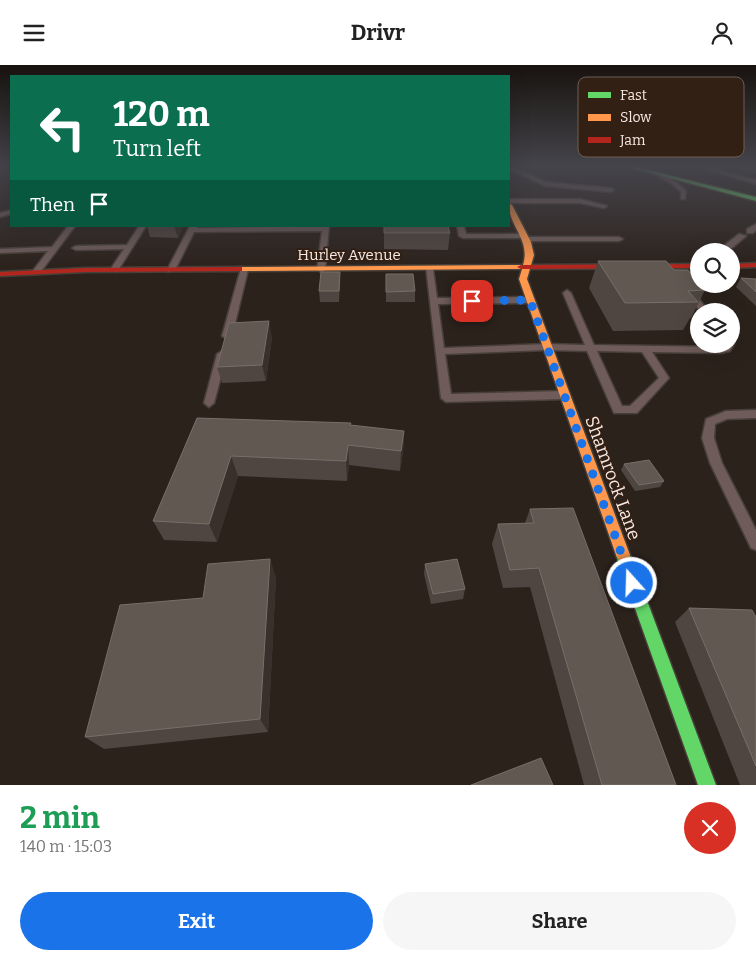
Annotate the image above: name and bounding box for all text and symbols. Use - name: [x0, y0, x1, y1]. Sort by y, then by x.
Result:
- icon: menu: [20, 19, 48, 47]
- text: Drivr: [351, 19, 405, 46]
- icon: person: [708, 19, 736, 47]
- legend: [578, 77, 744, 157]
- text: Fast: [620, 87, 647, 104]
- text: 120 m: [113, 93, 210, 135]
- icon: left: [30, 95, 95, 160]
- text: Slow: [620, 109, 652, 126]
- text: Jam: [619, 132, 646, 149]
- text: Turn left: [113, 135, 201, 162]
- icon: arrive: [85, 190, 113, 218]
- text: Then: [30, 193, 75, 216]
- map controls: [690, 243, 740, 353]
- button: search: [690, 243, 740, 293]
- street label: Hurley Avenue: [297, 246, 401, 264]
- pin: [451, 280, 493, 322]
- icon: arrive: [458, 287, 486, 315]
- button: layers: [690, 303, 740, 353]
- street label: Shamrock Lane: [580, 413, 646, 543]
- position arrow: [605, 556, 657, 608]
- text: 2 min: [20, 800, 100, 836]
- button: close: [684, 802, 736, 854]
- text: 140 m · 15:03: [20, 837, 112, 856]
- button: Exit: [20, 892, 373, 950]
- button: Share: [383, 892, 736, 950]

